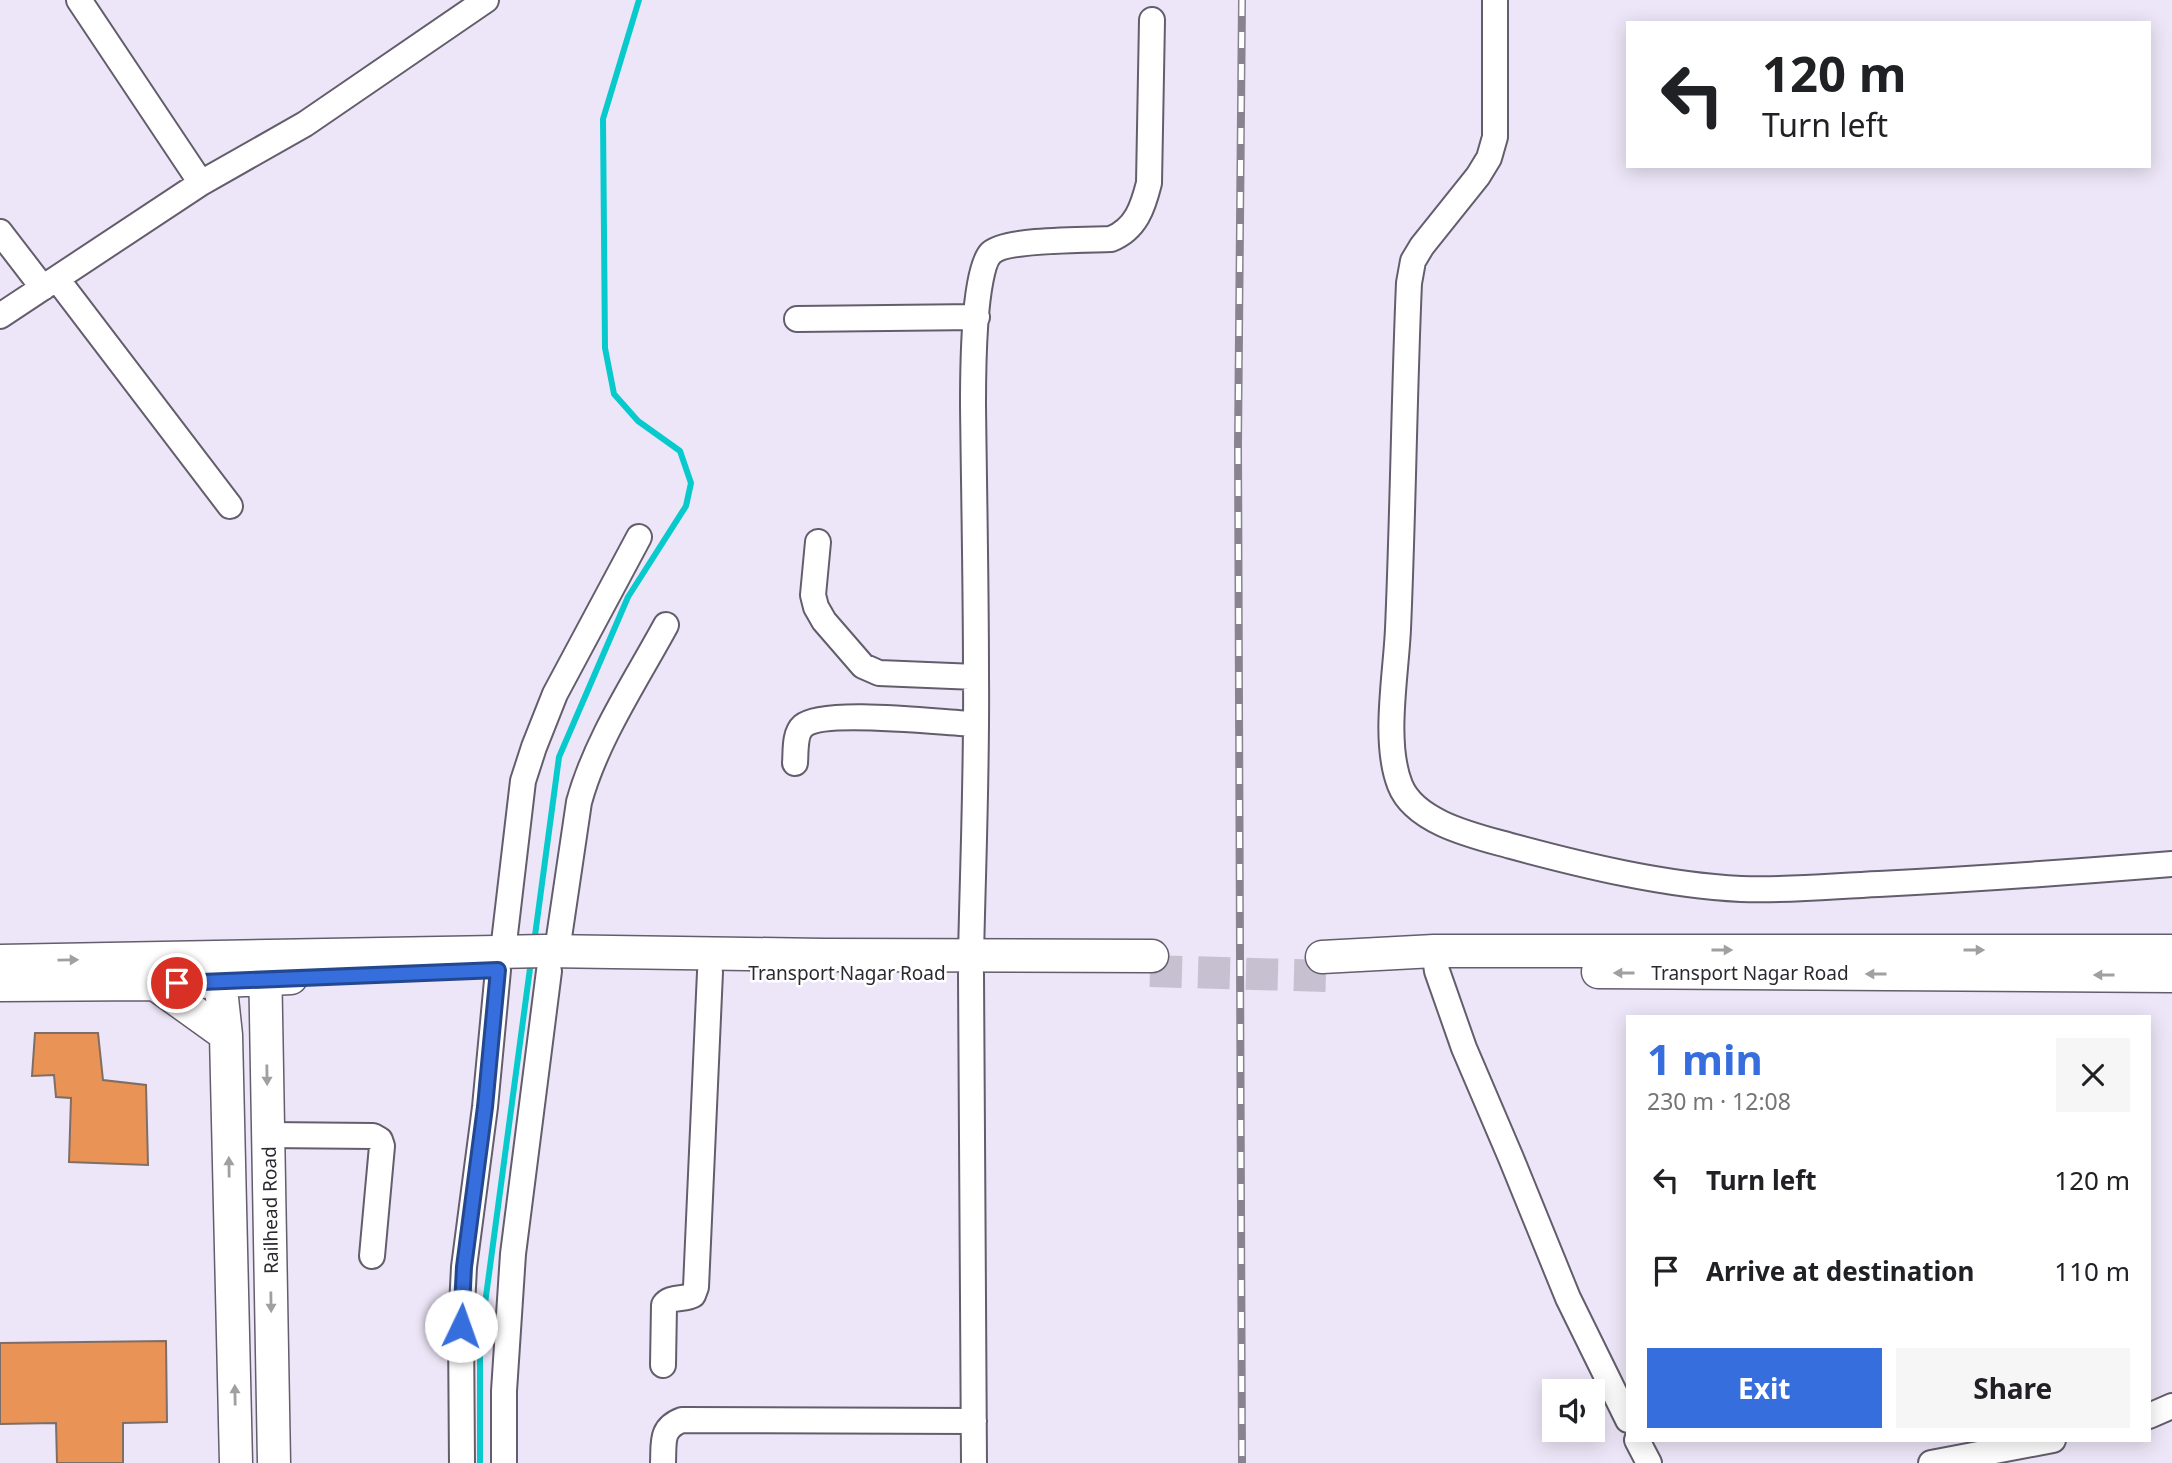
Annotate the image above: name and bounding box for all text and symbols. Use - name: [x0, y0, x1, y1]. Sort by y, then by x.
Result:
- text: 120 m: [1762, 40, 1907, 106]
- icon: left: [1647, 49, 1738, 140]
- text: Turn left: [1762, 103, 1888, 146]
- one-way arrow: [1712, 944, 1734, 956]
- one-way arrow: [1964, 944, 1986, 956]
- pin: [147, 953, 207, 1013]
- one-way arrow: [57, 954, 79, 966]
- street label: Transport Nagar Road: [748, 960, 946, 986]
- street label: Transport Nagar Road: [1651, 960, 1849, 986]
- icon: arrive: [158, 964, 196, 1002]
- one-way arrow: [1613, 967, 1635, 978]
- one-way arrow: [1865, 968, 1887, 980]
- one-way arrow: [2093, 970, 2115, 981]
- text: 1 min: [1647, 1030, 1763, 1087]
- button: close: [2056, 1038, 2130, 1112]
- one-way arrow: [261, 1064, 273, 1086]
- text: 230 m · 12:08: [1647, 1085, 1791, 1117]
- street label: Railhead Road: [256, 1146, 284, 1274]
- one-way arrow: [223, 1156, 235, 1178]
- icon: left: [1647, 1161, 1685, 1199]
- text: Turn left: [1706, 1162, 1817, 1198]
- text: 120 m: [2054, 1162, 2130, 1198]
- icon: arrive: [1647, 1252, 1685, 1290]
- text: Arrive at destination: [1706, 1253, 1975, 1289]
- text: 110 m: [2054, 1253, 2130, 1289]
- position arrow: [424, 1289, 498, 1363]
- one-way arrow: [266, 1291, 277, 1313]
- button: Exit: [1647, 1348, 1882, 1428]
- button: Share: [1896, 1348, 2130, 1428]
- map controls: [1542, 1379, 1605, 1442]
- button: sound: [1542, 1379, 1605, 1442]
- one-way arrow: [229, 1384, 240, 1406]

